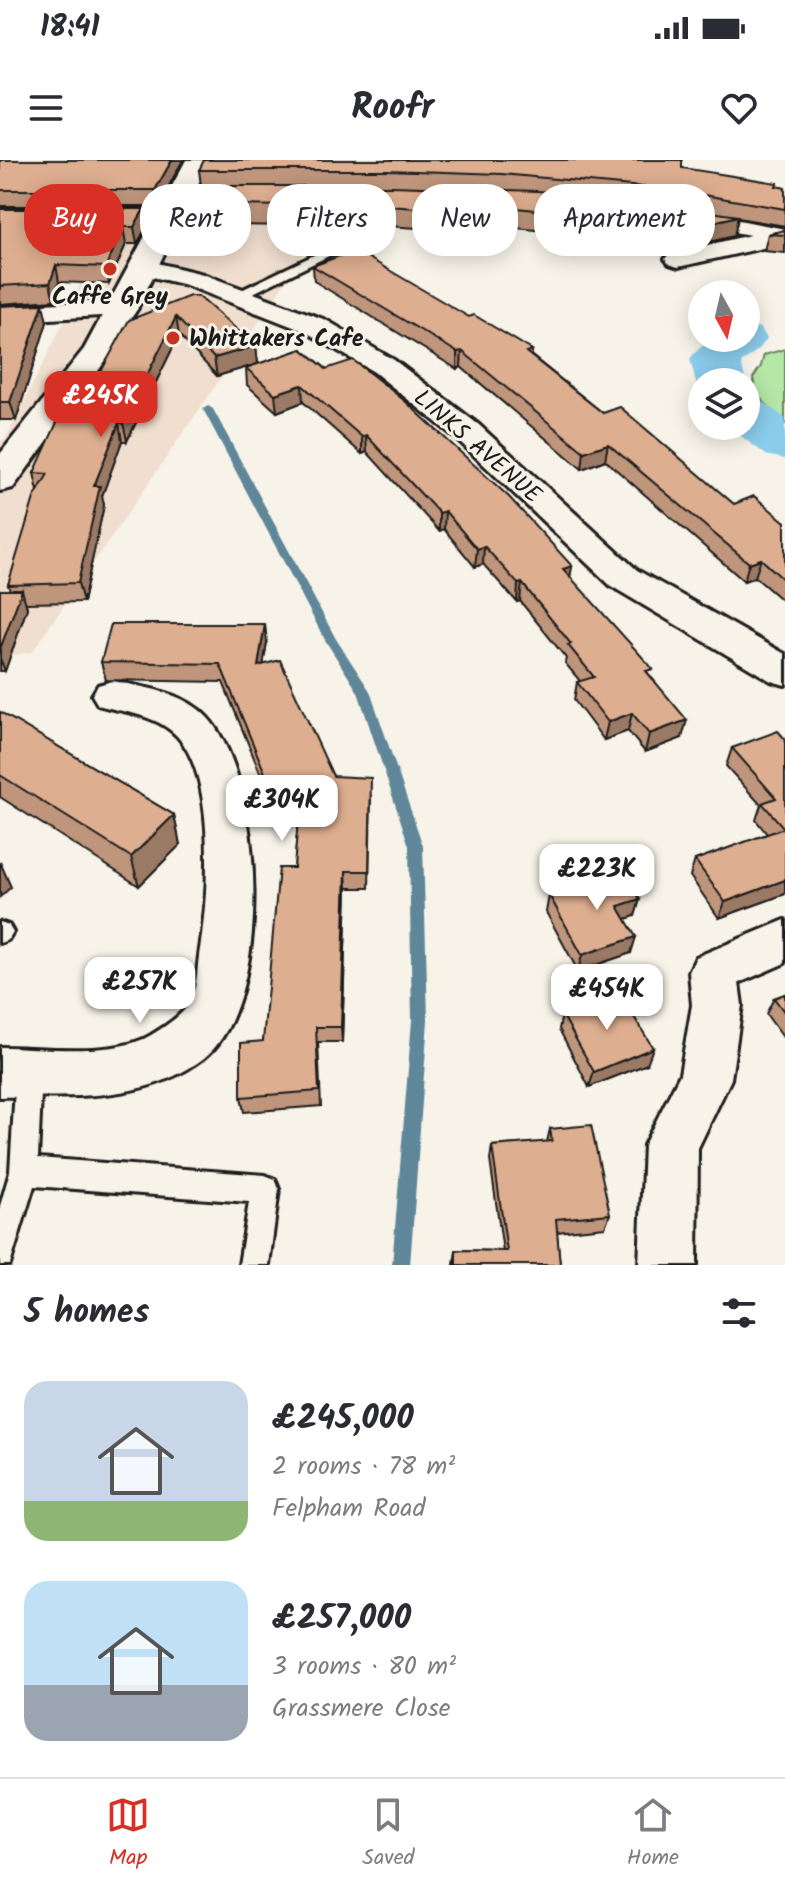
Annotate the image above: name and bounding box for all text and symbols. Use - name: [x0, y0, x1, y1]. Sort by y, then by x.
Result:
- text: 18:41: [40, 4, 100, 52]
- text: Roofr: [351, 80, 434, 137]
- icon: menu: [24, 86, 68, 130]
- icon: heart: [717, 86, 761, 130]
- chip: Buy: [24, 184, 124, 256]
- chip: Rent: [140, 184, 251, 256]
- chip: Filters: [267, 184, 396, 256]
- chip: New: [412, 184, 518, 256]
- chip: Apartment: [534, 184, 715, 256]
- marker: Caffe Grey: [101, 260, 119, 278]
- place label: Caffe Grey: [52, 278, 169, 317]
- north arrow: [688, 280, 760, 352]
- map controls: [688, 280, 760, 440]
- place label: Whittakers Cafe: [189, 320, 364, 359]
- marker: Whittakers Cafe: [164, 329, 182, 347]
- button: layers: [688, 368, 760, 440]
- pin: £245K: [45, 371, 157, 439]
- text: £245K: [62, 376, 140, 418]
- street label: LINKS AVENUE: [404, 380, 551, 515]
- pin: £304K: [226, 775, 338, 843]
- text: £304K: [244, 780, 320, 822]
- pin: £223K: [541, 844, 653, 912]
- text: £223K: [557, 849, 637, 891]
- pin: £257K: [84, 957, 196, 1025]
- text: £257K: [102, 962, 178, 1004]
- pin: £454K: [551, 964, 663, 1032]
- text: £454K: [569, 969, 645, 1011]
- text: 5 homes: [24, 1286, 149, 1340]
- icon: filters: [717, 1291, 761, 1335]
- text: £245,000: [272, 1392, 414, 1446]
- icon: home: [88, 1413, 184, 1509]
- text: 2 rooms · 78 m²: [272, 1446, 455, 1488]
- text: Felpham Road: [272, 1488, 425, 1530]
- text: £257,000: [272, 1592, 411, 1646]
- icon: home: [88, 1613, 184, 1709]
- text: 3 rooms · 80 m²: [272, 1646, 456, 1688]
- text: Grassmere Close: [272, 1688, 450, 1730]
- tab: Map: [106, 1793, 150, 1876]
- tab: Saved: [362, 1793, 415, 1876]
- tab: Home: [627, 1793, 679, 1876]

